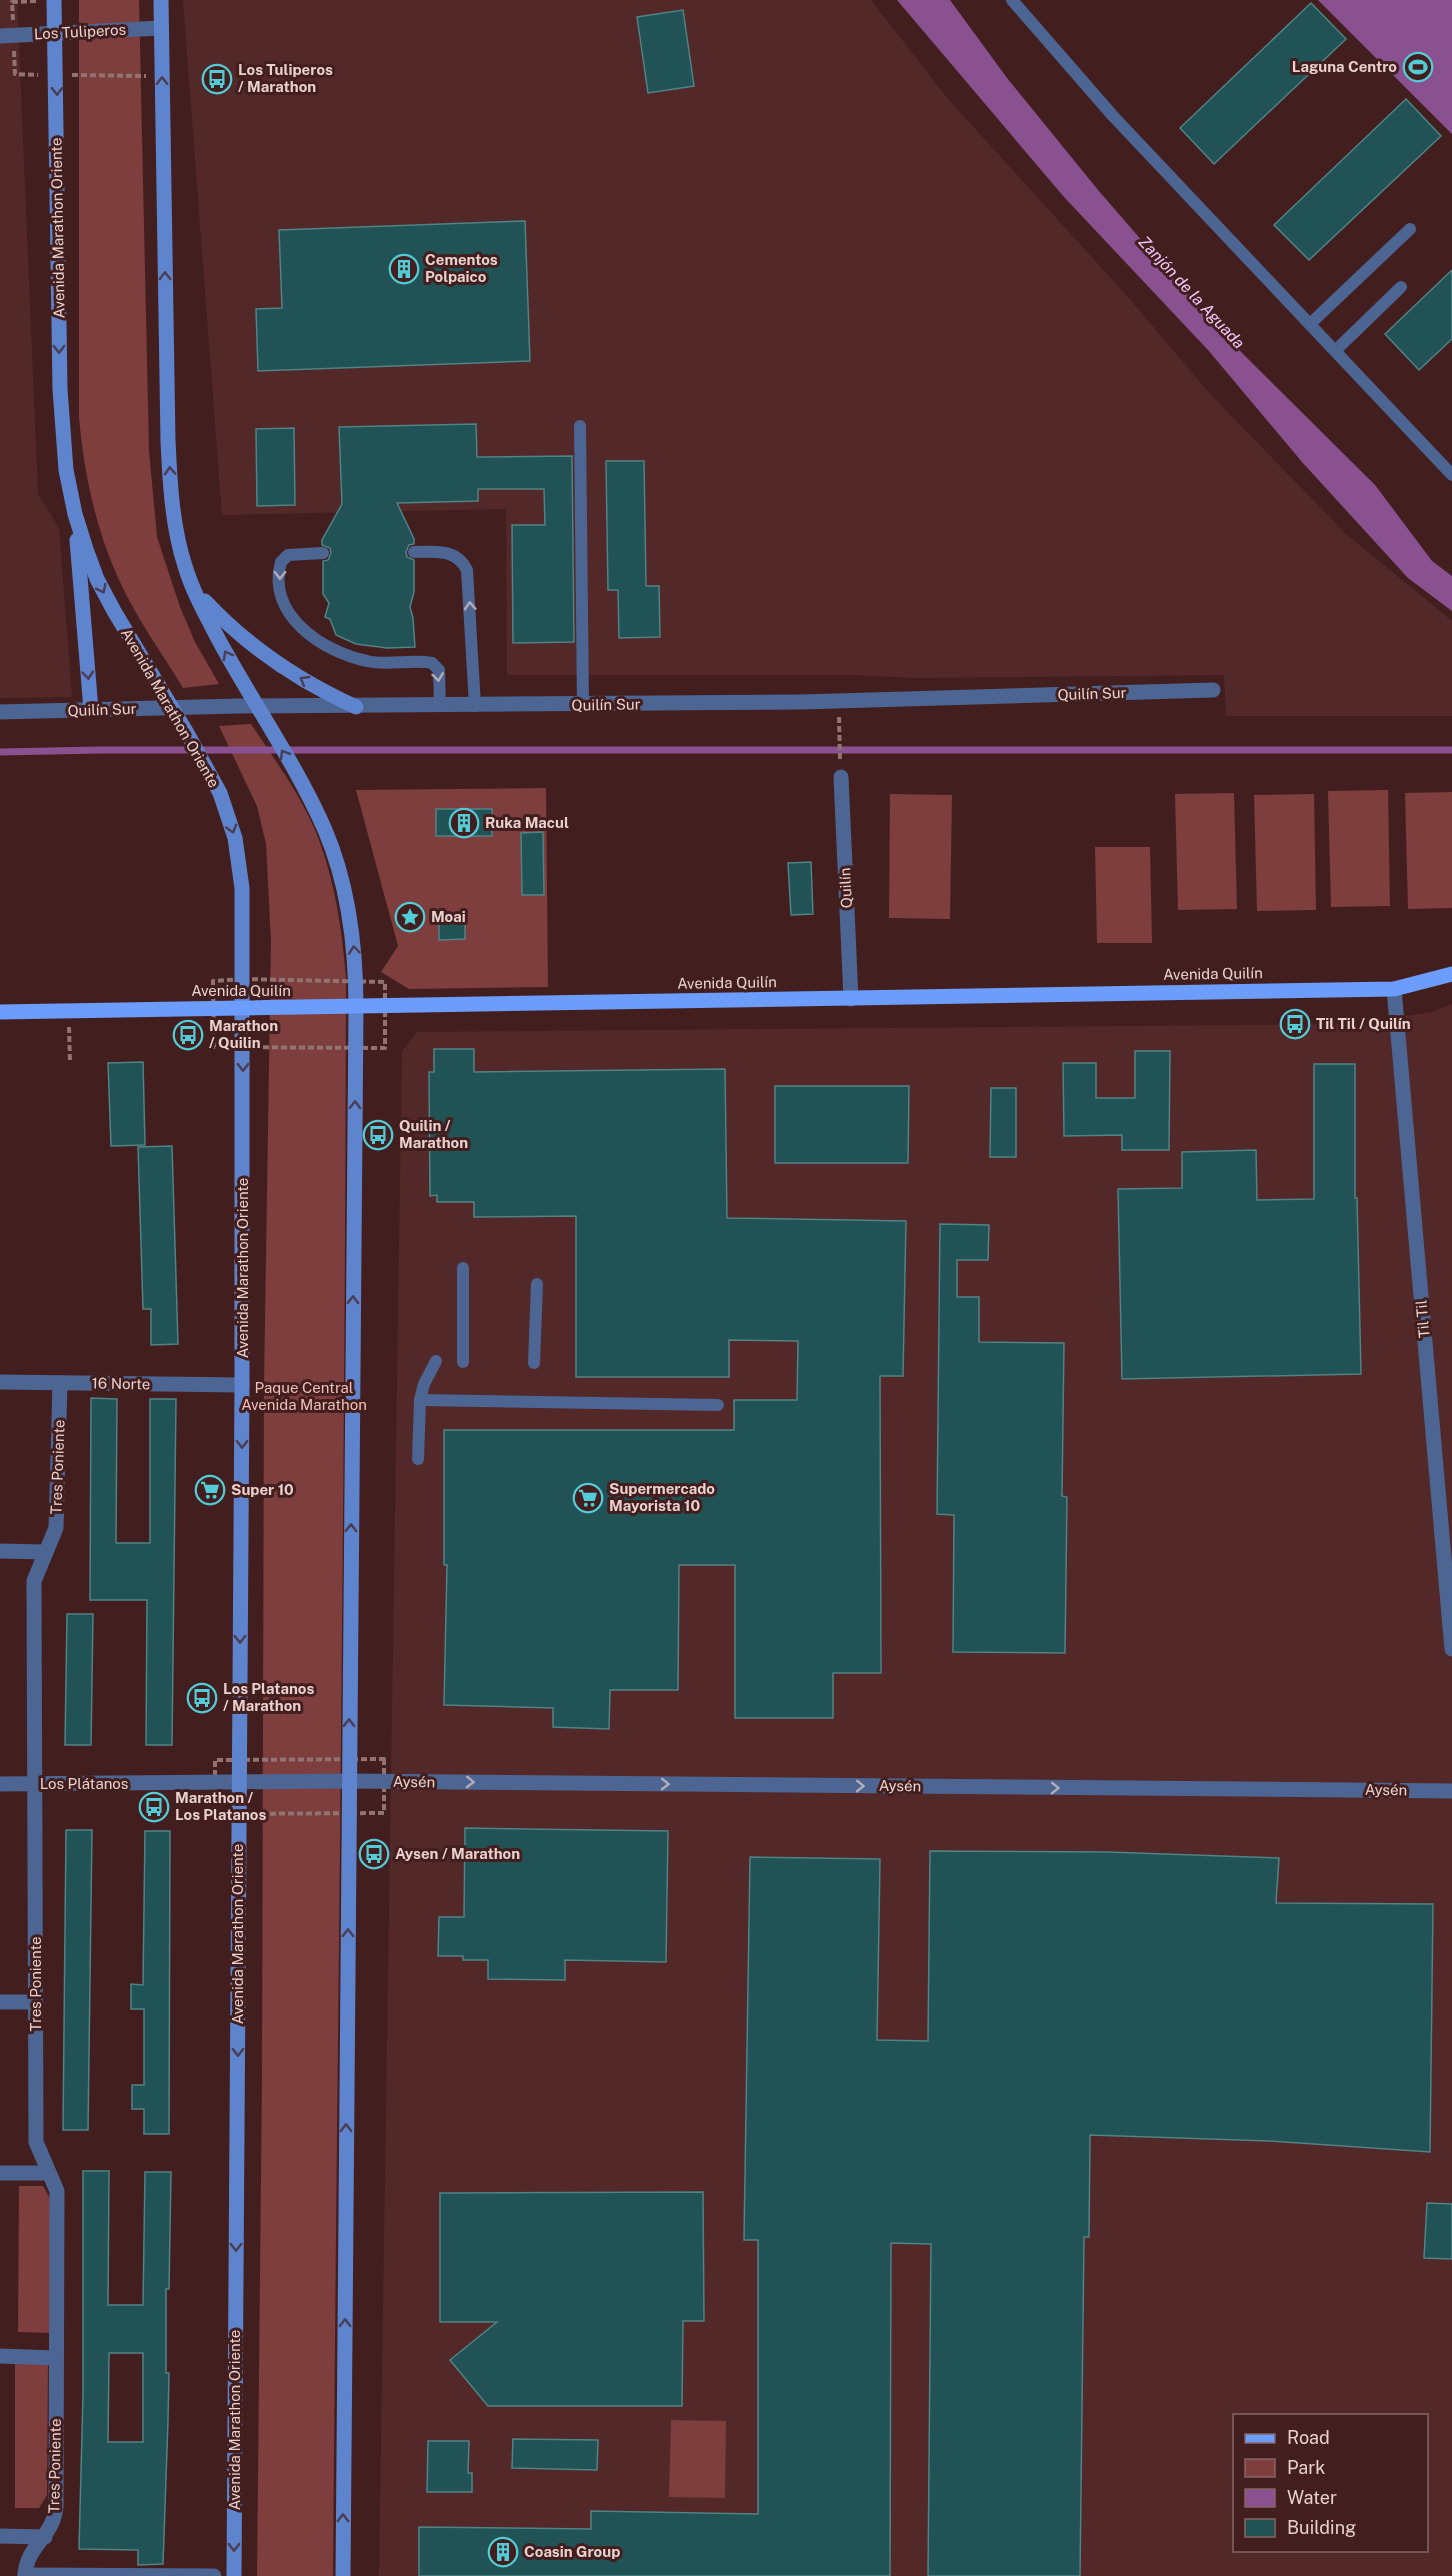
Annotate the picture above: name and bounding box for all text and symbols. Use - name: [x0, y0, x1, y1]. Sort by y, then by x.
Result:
- street label: Los Tuliperos: [33, 21, 127, 42]
- sports icon: Laguna Centro: [1402, 51, 1434, 83]
- place label: Laguna Centro: [1292, 58, 1397, 75]
- place label: Los Tuliperos / Marathon: [238, 61, 333, 95]
- bus stop icon: Los Tuliperos / Marathon: [201, 63, 233, 95]
- one-way arrow: [156, 77, 168, 86]
- one-way arrow: [51, 86, 63, 95]
- street label: Avenida Marathon Oriente: [47, 138, 68, 319]
- water label: Zanjón de la Aguada: [1135, 232, 1249, 352]
- place label: Cementos Polpaico: [425, 251, 498, 285]
- building icon: Cementos Polpaico: [388, 253, 420, 285]
- one-way arrow: [159, 272, 171, 281]
- one-way arrow: [53, 344, 65, 353]
- one-way arrow: [163, 467, 176, 476]
- one-way arrow: [273, 571, 286, 580]
- one-way arrow: [95, 583, 107, 594]
- one-way arrow: [463, 601, 476, 610]
- street label: Avenida Marathon Oriente: [118, 625, 223, 790]
- one-way arrow: [223, 651, 234, 661]
- one-way arrow: [81, 671, 94, 680]
- one-way arrow: [432, 673, 444, 682]
- one-way arrow: [300, 676, 310, 688]
- street label: Quilín Sur: [1057, 684, 1127, 703]
- street label: Quilín Sur: [571, 695, 641, 714]
- street label: Quilín Sur: [67, 700, 137, 719]
- one-way arrow: [280, 750, 291, 760]
- building icon: Ruka Macul: [448, 807, 480, 839]
- place label: Ruka Macul: [485, 814, 569, 831]
- one-way arrow: [225, 823, 237, 834]
- street label: Quilín: [836, 867, 855, 909]
- place icon: Moai: [394, 901, 426, 933]
- place label: Moai: [431, 908, 466, 925]
- one-way arrow: [348, 945, 361, 954]
- street label: Avenida Quilín: [1163, 964, 1263, 983]
- street label: Avenida Quilín: [677, 973, 777, 992]
- street label: Avenida Quilín: [191, 982, 291, 999]
- bus stop icon: Til Til / Quilín: [1279, 1008, 1311, 1040]
- place label: Til Til / Quilín: [1316, 1015, 1411, 1032]
- place label: Marathon / Quilin: [209, 1017, 278, 1051]
- bus stop icon: Marathon / Quilin: [172, 1019, 204, 1051]
- one-way arrow: [237, 1062, 249, 1071]
- one-way arrow: [349, 1101, 361, 1110]
- place label: Quilin / Marathon: [399, 1117, 468, 1151]
- bus stop icon: Quilin / Marathon: [362, 1119, 394, 1151]
- street label: Avenida Marathon Oriente: [234, 1178, 251, 1358]
- one-way arrow: [347, 1296, 360, 1305]
- street label: Til Til: [1412, 1299, 1433, 1339]
- street label: 16 Norte: [92, 1374, 150, 1393]
- park label: Paque Central Avenida Marathon: [241, 1379, 367, 1413]
- street label: Tres Poniente: [47, 1419, 68, 1515]
- one-way arrow: [236, 1439, 248, 1448]
- supermarket icon: Super 10: [194, 1474, 226, 1506]
- place label: Supermercado Mayorista 10: [609, 1480, 715, 1514]
- place label: Super 10: [231, 1481, 294, 1498]
- supermarket icon: Supermercado Mayorista 10: [572, 1482, 604, 1514]
- one-way arrow: [345, 1523, 357, 1532]
- one-way arrow: [234, 1634, 246, 1643]
- place label: Los Platanos / Marathon: [223, 1680, 314, 1714]
- bus stop icon: Los Platanos / Marathon: [186, 1682, 218, 1714]
- one-way arrow: [343, 1718, 356, 1727]
- street label: Aysén: [393, 1773, 435, 1790]
- street label: Los Plátanos: [40, 1775, 128, 1792]
- one-way arrow: [466, 1776, 475, 1788]
- street label: Aysén: [879, 1777, 921, 1794]
- one-way arrow: [661, 1778, 670, 1790]
- one-way arrow: [856, 1780, 865, 1792]
- one-way arrow: [1051, 1781, 1060, 1794]
- street label: Aysén: [1365, 1781, 1407, 1798]
- place label: Marathon / Los Platanos: [175, 1789, 266, 1823]
- bus stop icon: Marathon / Los Platanos: [138, 1791, 170, 1823]
- bus stop icon: Aysen / Marathon: [358, 1838, 390, 1870]
- street label: Avenida Marathon Oriente: [229, 1844, 246, 2024]
- place label: Aysen / Marathon: [395, 1845, 520, 1862]
- one-way arrow: [342, 1928, 354, 1937]
- street label: Tres Poniente: [27, 1936, 44, 2032]
- one-way arrow: [232, 2048, 244, 2057]
- one-way arrow: [340, 2123, 352, 2132]
- one-way arrow: [230, 2243, 243, 2252]
- one-way arrow: [338, 2318, 351, 2327]
- street label: Avenida Marathon Oriente: [226, 2330, 243, 2510]
- legend: [1233, 2414, 1428, 2552]
- street label: Tres Poniente: [45, 2418, 64, 2514]
- text: Road: [1287, 2427, 1330, 2448]
- text: Park: [1287, 2457, 1325, 2478]
- text: Water: [1287, 2487, 1337, 2508]
- one-way arrow: [337, 2513, 349, 2522]
- text: Building: [1287, 2517, 1356, 2538]
- building icon: Coasin Group: [487, 2536, 519, 2568]
- one-way arrow: [228, 2543, 240, 2552]
- place label: Coasin Group: [524, 2543, 620, 2560]

